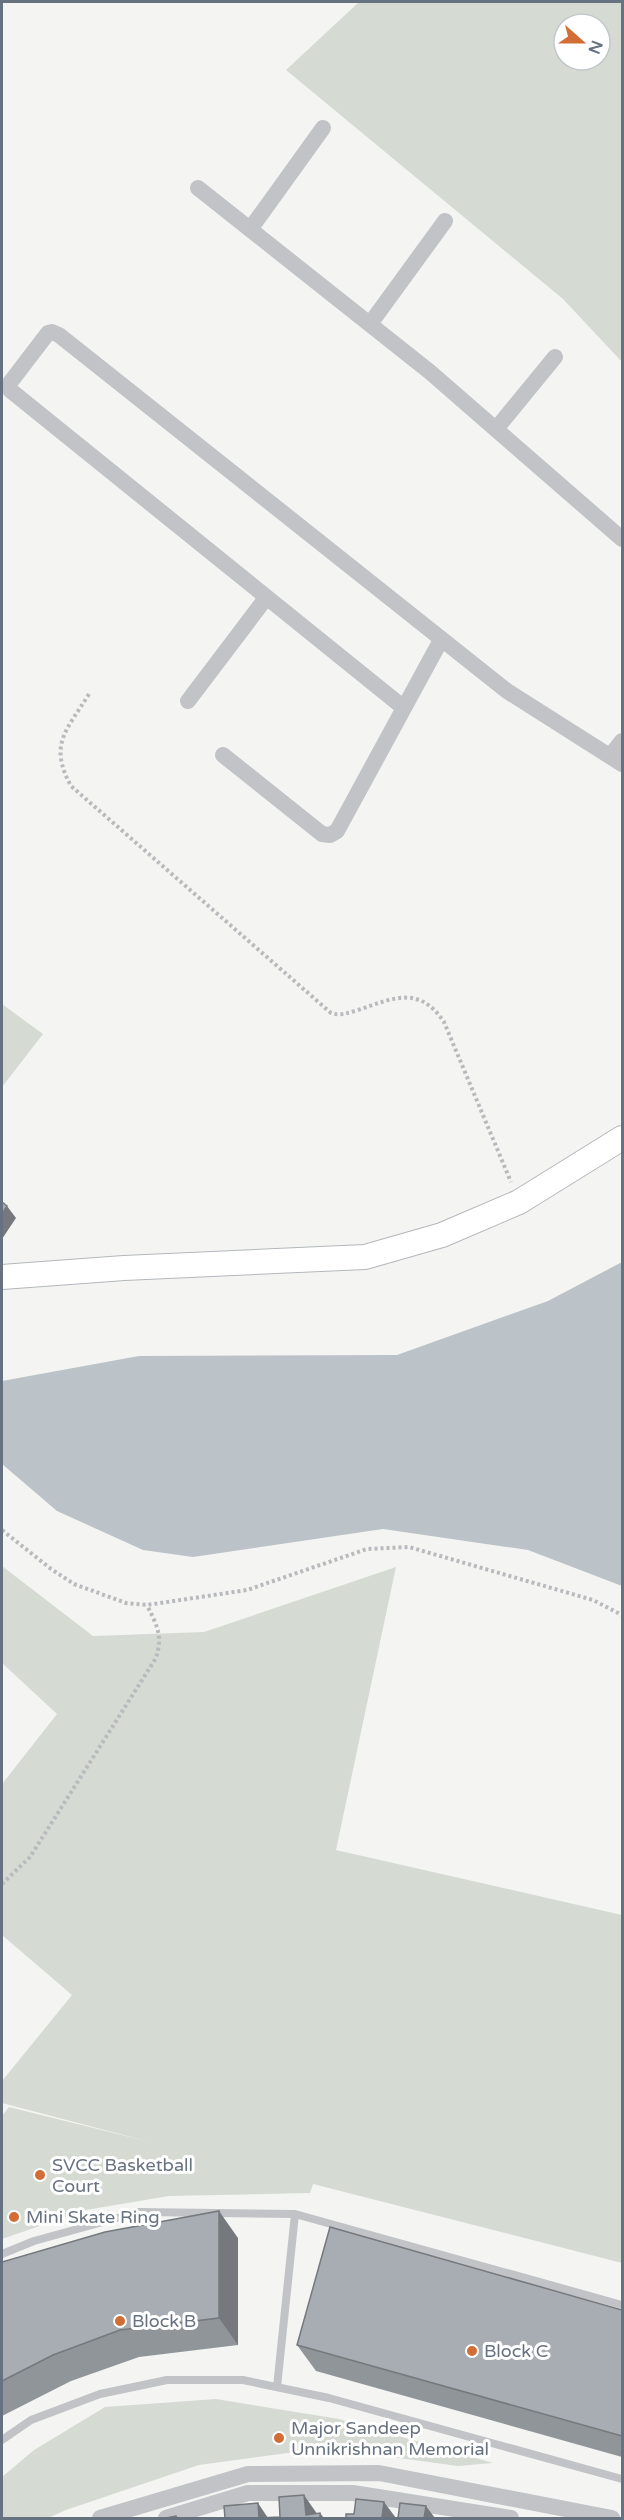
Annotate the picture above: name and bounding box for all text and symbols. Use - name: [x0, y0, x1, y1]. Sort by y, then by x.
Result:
- north arrow: [552, 12, 612, 72]
- text: N: [583, 37, 607, 57]
- place label: SVCC Basketball Court: [52, 2154, 193, 2197]
- marker: SVCC Basketball Court: [33, 2168, 47, 2182]
- place label: Mini Skate Ring: [26, 2206, 160, 2228]
- marker: Mini Skate Ring: [7, 2210, 21, 2224]
- place label: Block B: [132, 2310, 196, 2332]
- marker: Block B: [113, 2314, 127, 2328]
- place label: Block C: [484, 2340, 548, 2362]
- marker: Block C: [465, 2344, 479, 2358]
- place label: Major Sandeep Unnikrishnan Memorial: [291, 2417, 489, 2460]
- marker: Major Sandeep Unnikrishnan Memorial: [272, 2431, 286, 2445]

